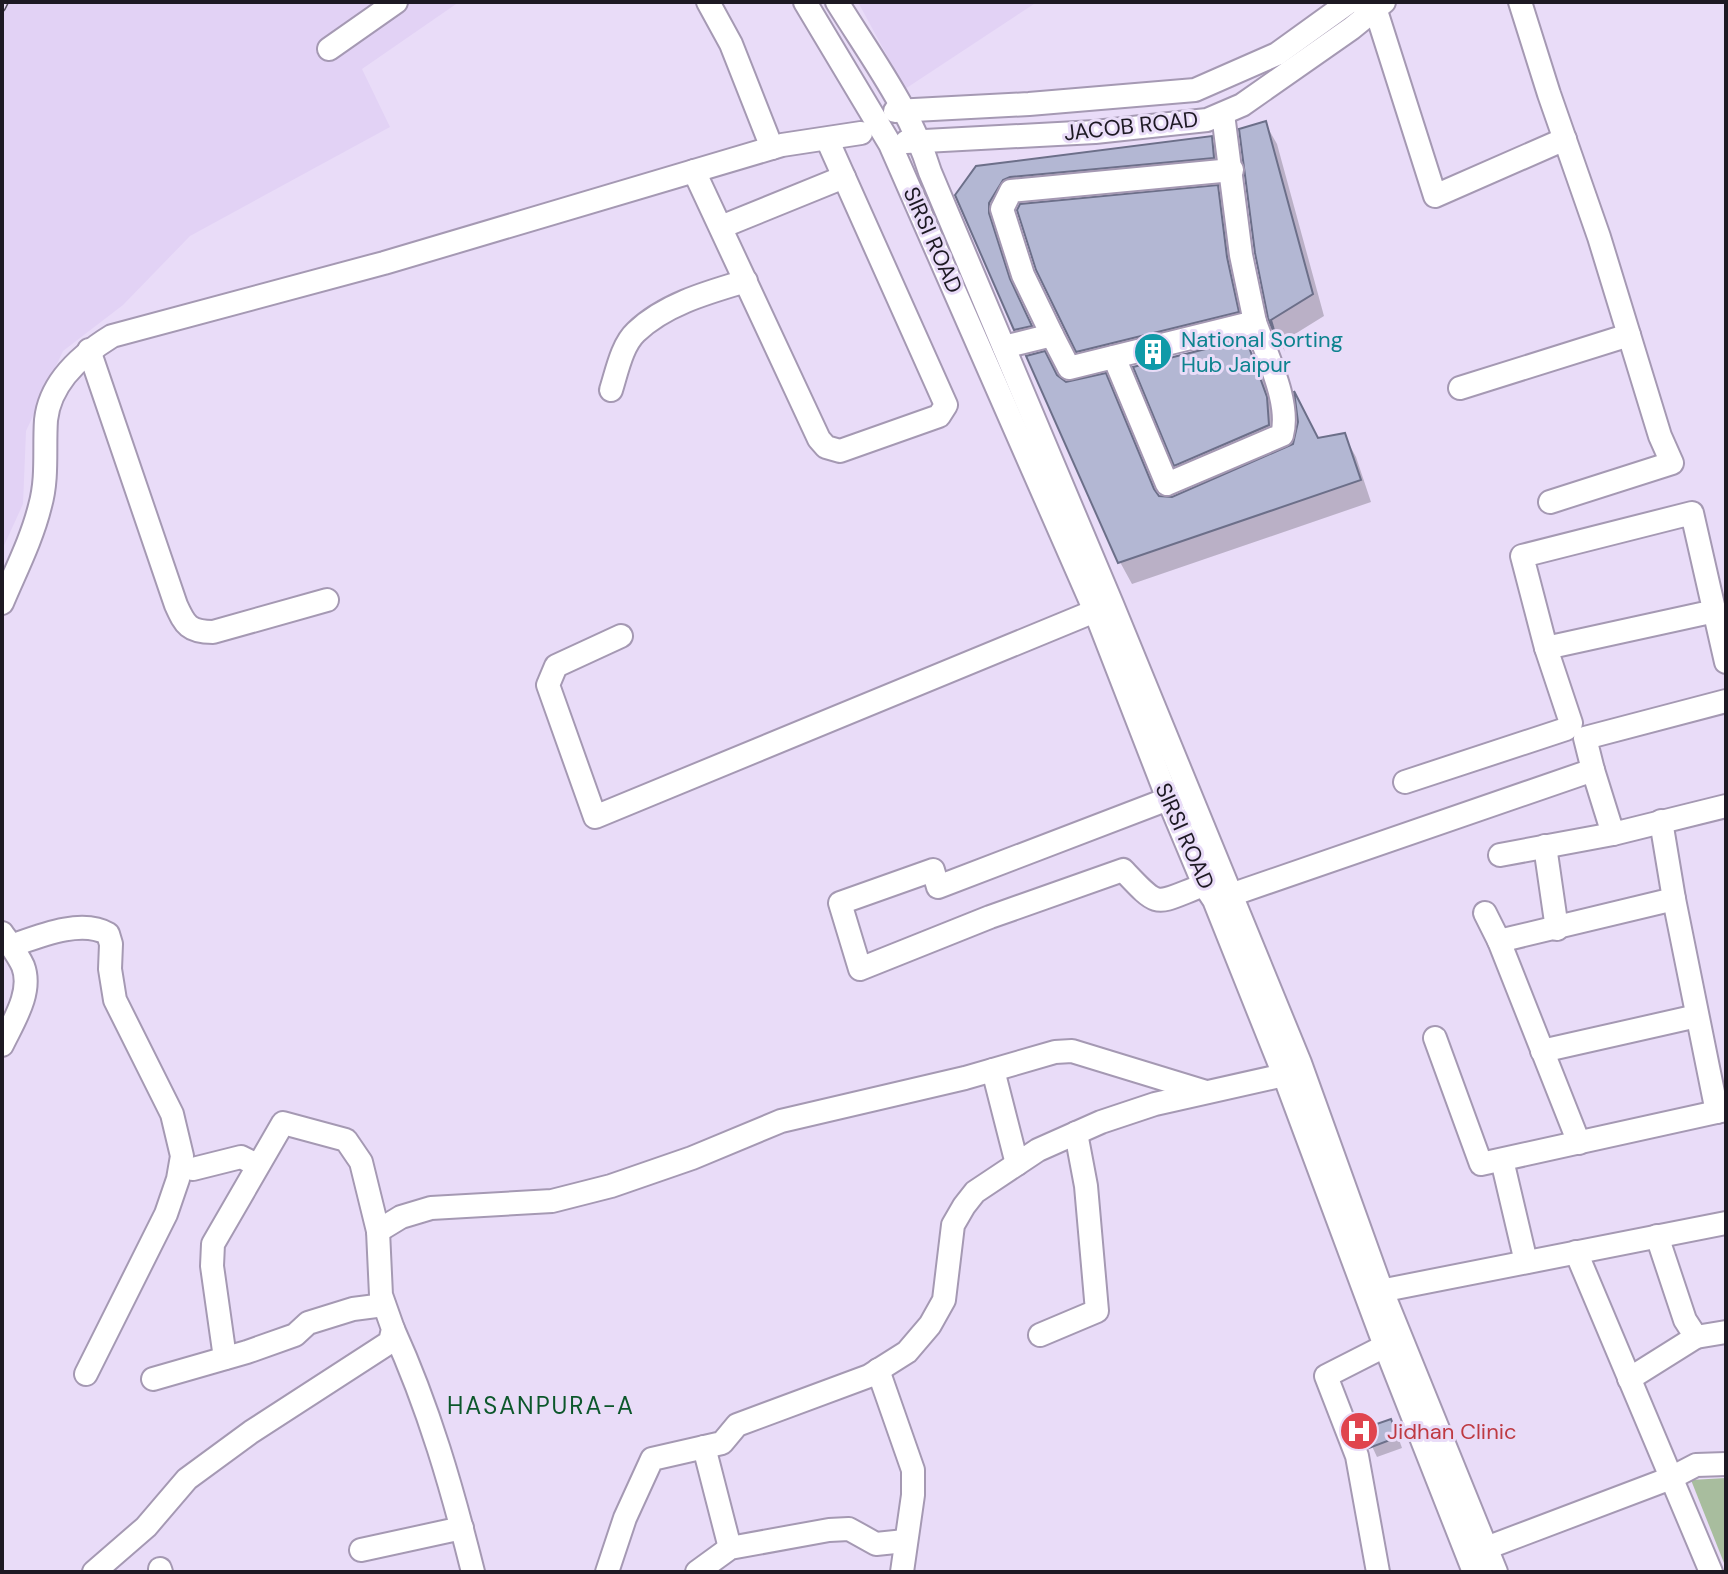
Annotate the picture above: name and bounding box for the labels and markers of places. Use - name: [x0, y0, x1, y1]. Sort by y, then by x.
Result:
- place label: National Sorting Hub Jaipur: [1181, 325, 1343, 379]
- building icon: National Sorting Hub Jaipur: [1132, 331, 1174, 373]
- hospital icon: Jidhan Clinic: [1338, 1410, 1380, 1452]
- place label: Jidhan Clinic: [1387, 1417, 1517, 1446]

